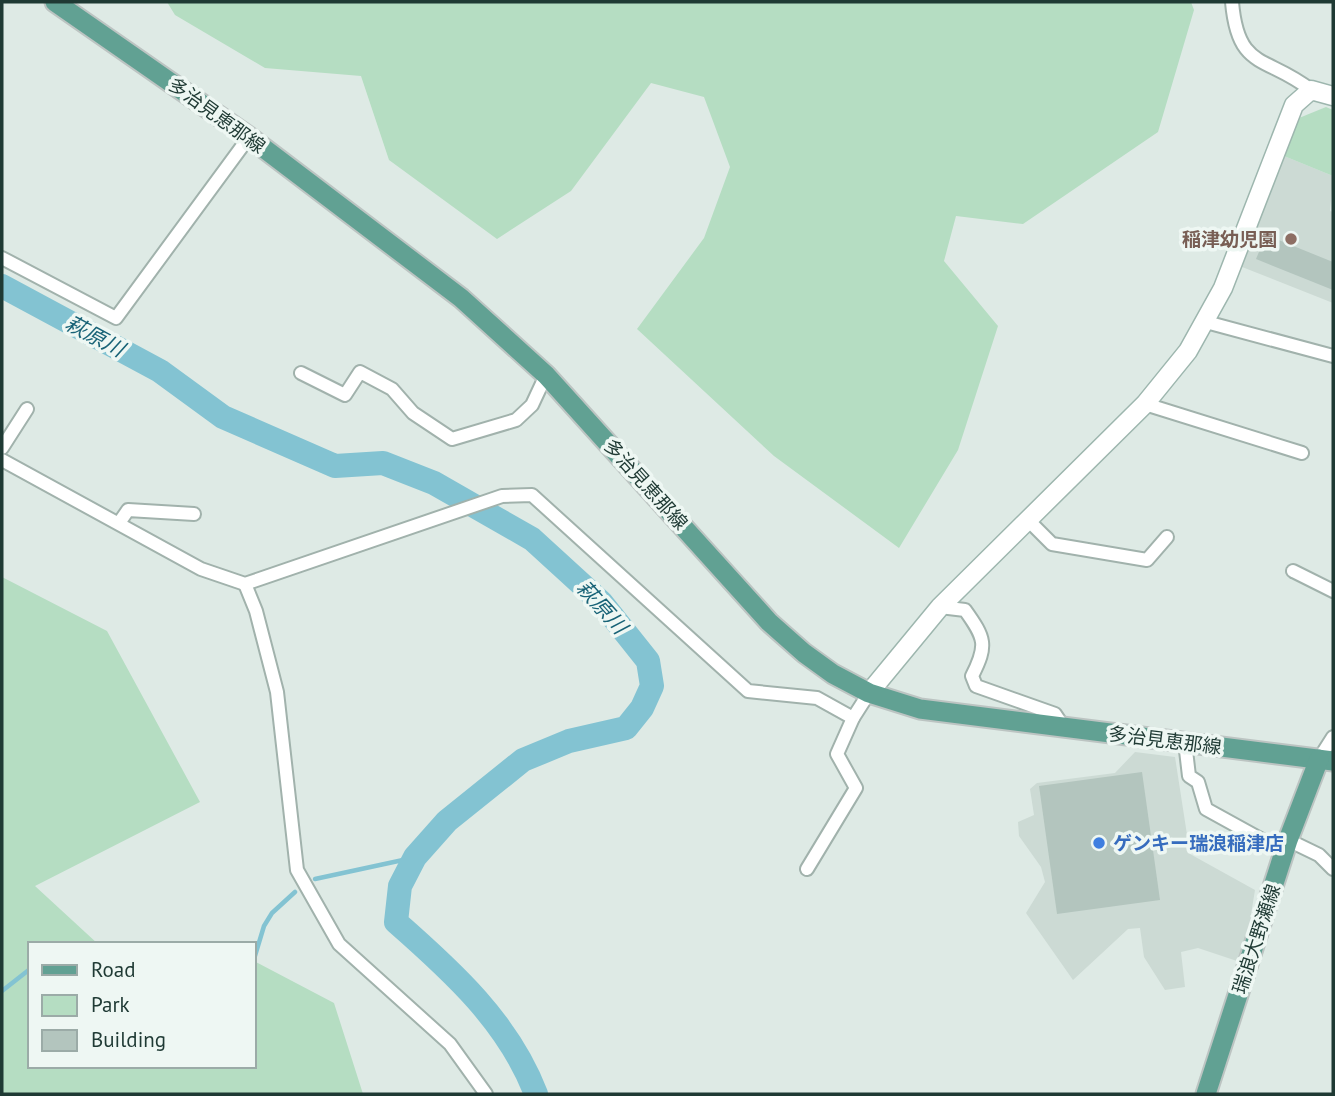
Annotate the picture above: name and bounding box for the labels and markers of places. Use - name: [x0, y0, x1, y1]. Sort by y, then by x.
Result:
- place label: 稲津幼児園: [1182, 227, 1277, 251]
- marker: 稲津幼児園: [1283, 231, 1299, 247]
- place label: ゲンキー瑞浪稲津店: [1113, 831, 1284, 855]
- marker: ゲンキー瑞浪稲津店: [1091, 835, 1107, 851]

